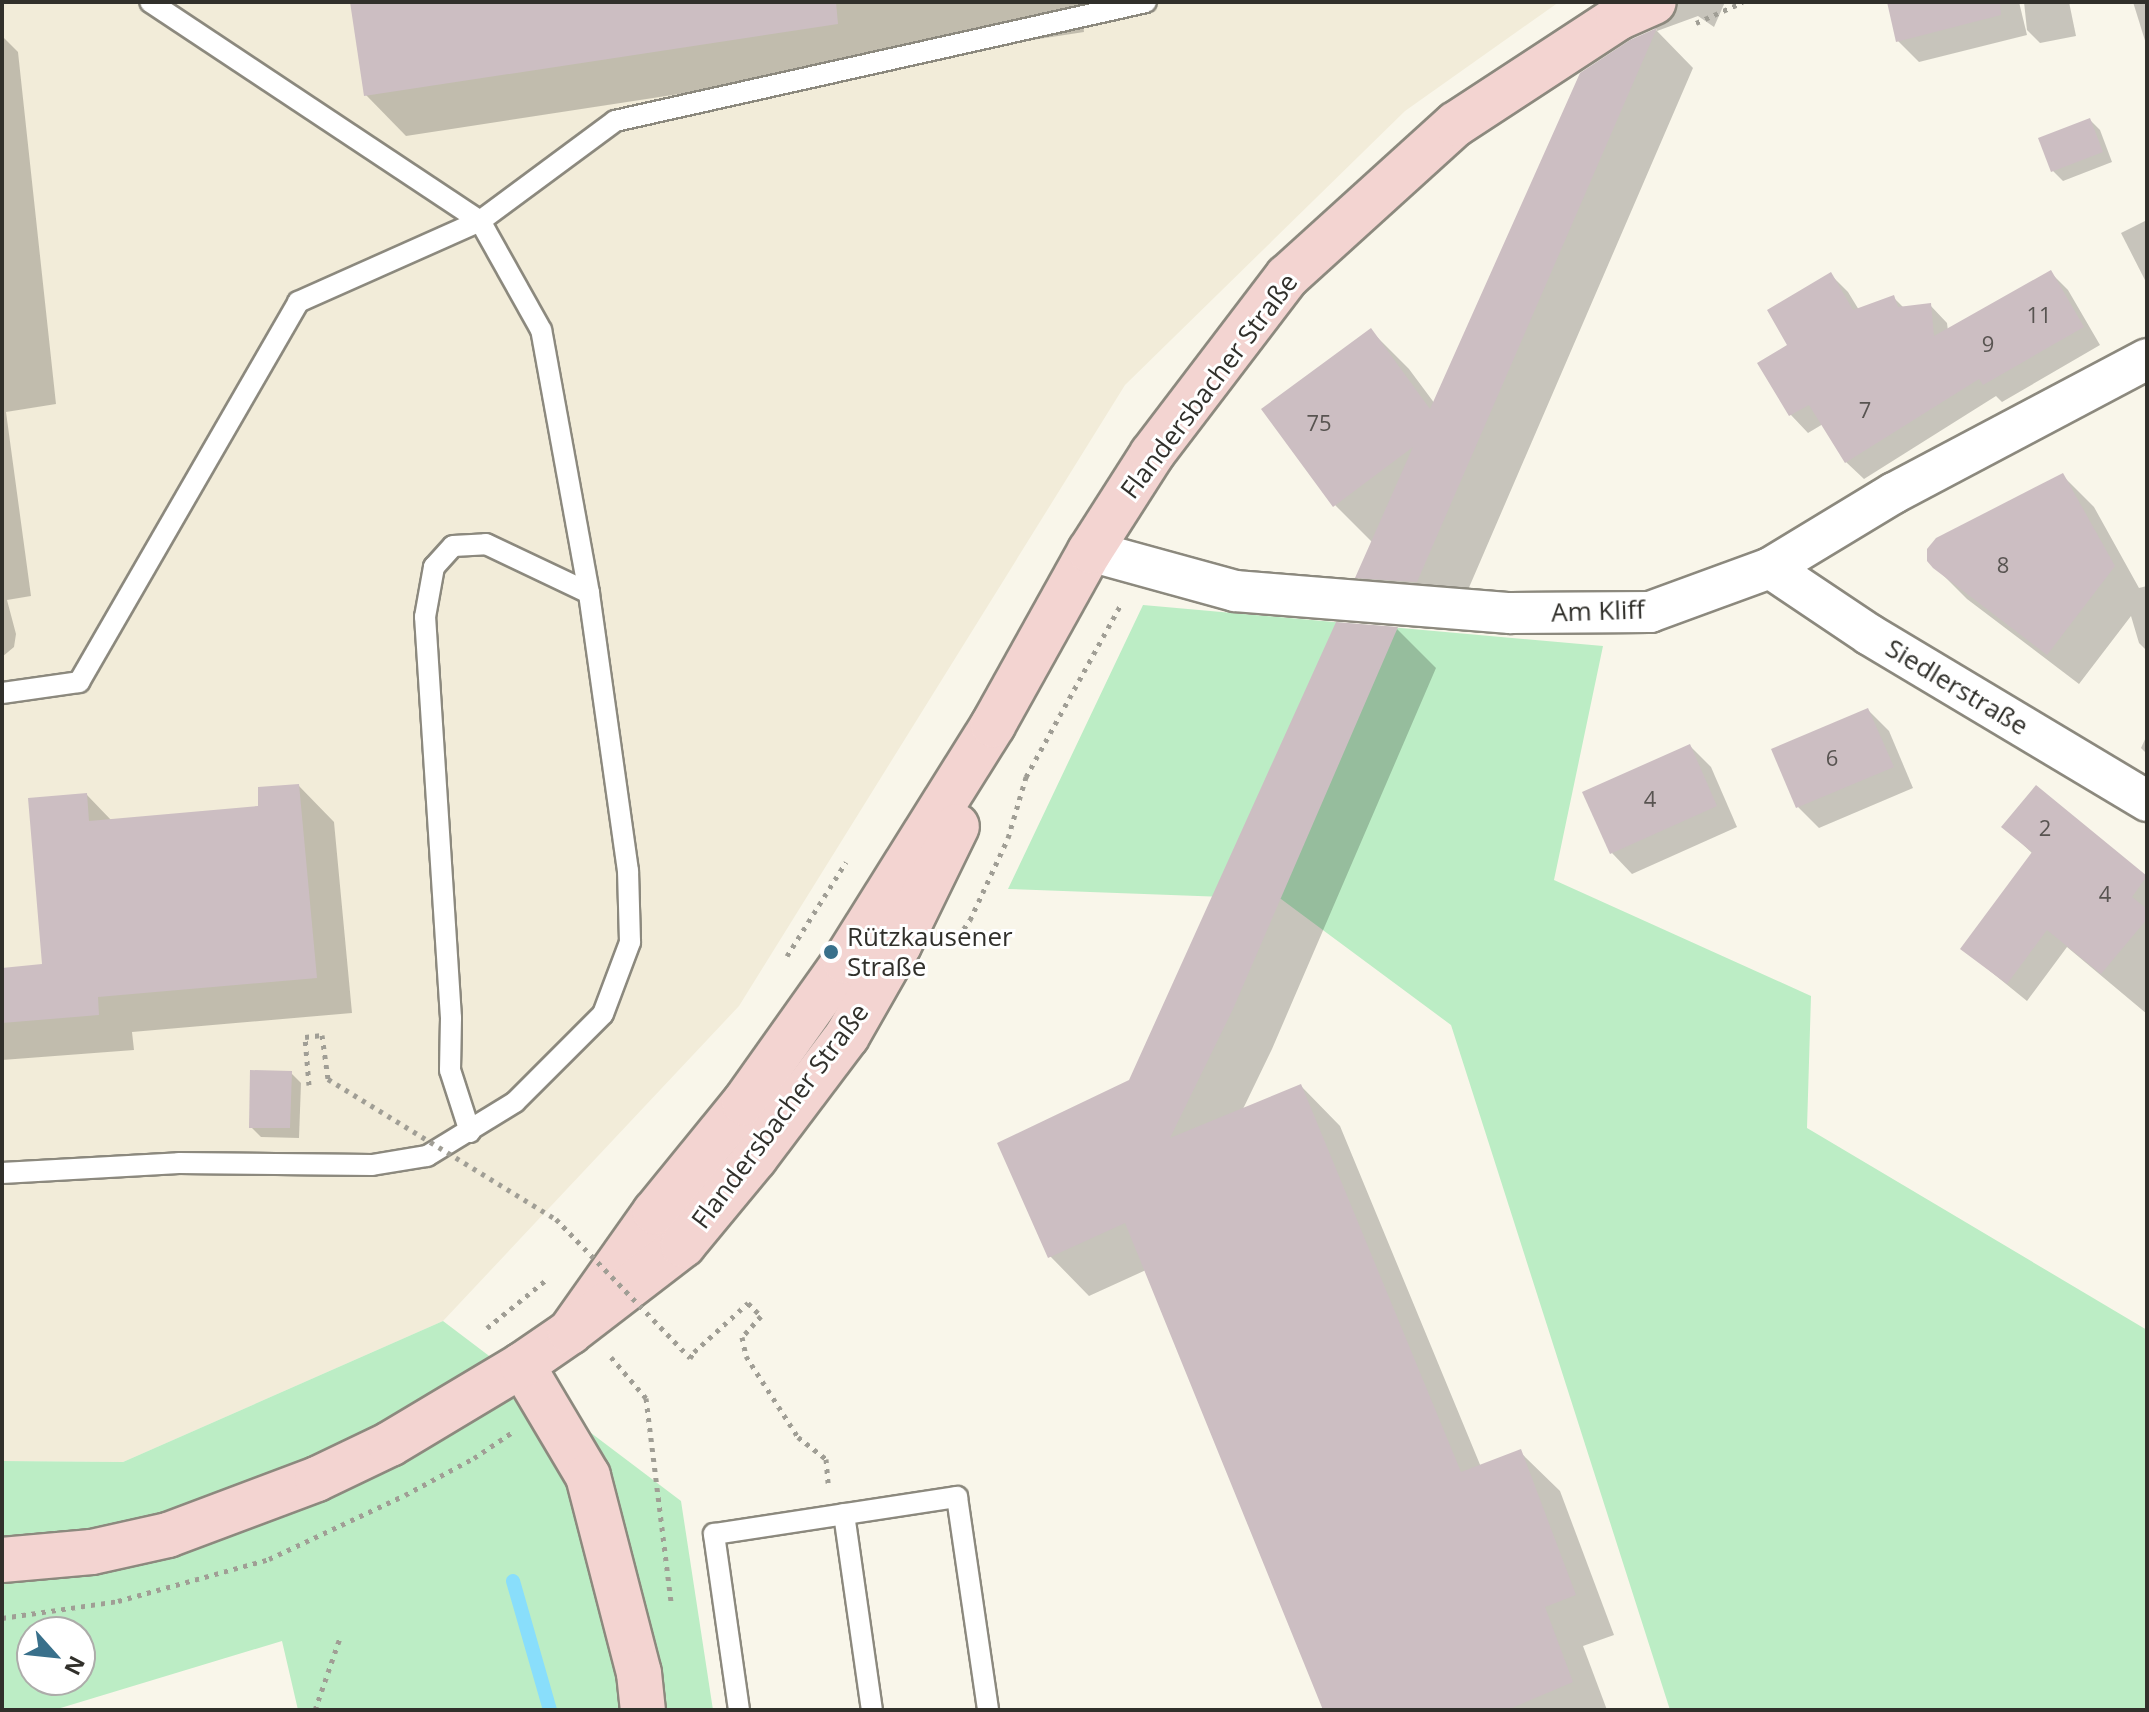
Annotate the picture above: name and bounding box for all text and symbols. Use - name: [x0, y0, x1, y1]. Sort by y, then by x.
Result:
- street label: Flandersbacher Straße: [1114, 267, 1304, 505]
- house number: 11: [2026, 302, 2052, 328]
- house number: 9: [1982, 331, 1994, 357]
- house number: 7: [1859, 397, 1871, 423]
- house number: 75: [1306, 410, 1332, 436]
- house number: 8: [1997, 552, 2009, 578]
- street label: Am Kliff: [1551, 594, 1645, 628]
- street label: Siedlerstraße: [1880, 632, 2034, 742]
- house number: 6: [1826, 745, 1838, 771]
- house number: 4: [1644, 786, 1656, 812]
- house number: 2: [2039, 815, 2051, 841]
- house number: 4: [2099, 881, 2111, 907]
- place label: Rützkausener Straße: [847, 921, 1013, 982]
- marker: Rützkausener Straße: [822, 943, 840, 961]
- street label: Flandersbacher Straße: [685, 997, 875, 1235]
- north arrow: [16, 1616, 96, 1696]
- text: N: [58, 1651, 93, 1681]

